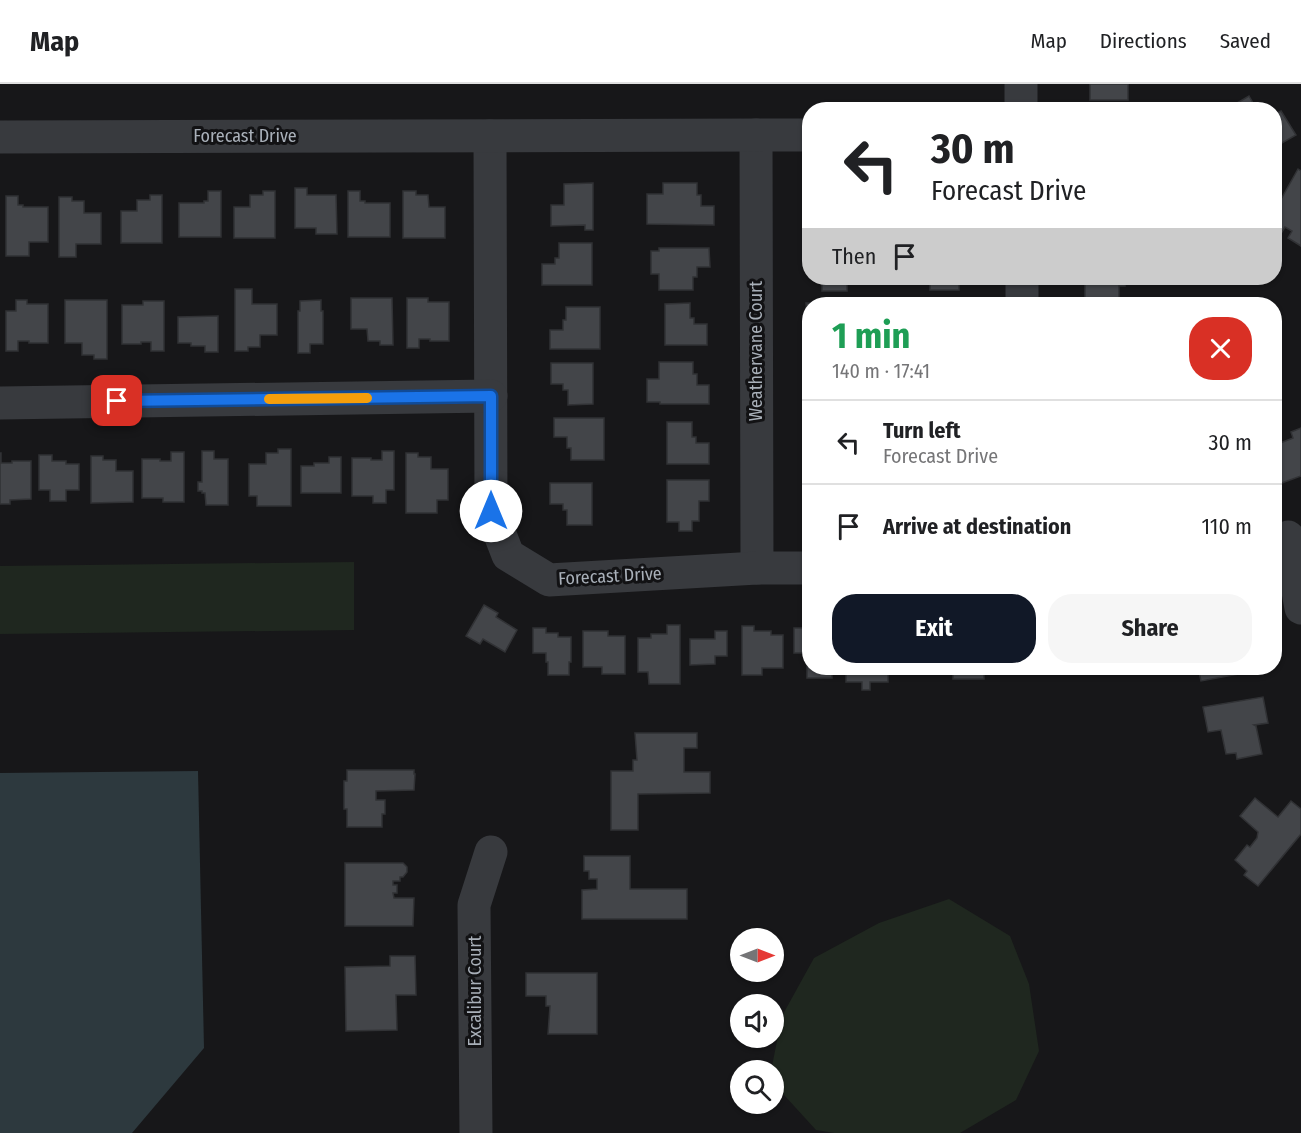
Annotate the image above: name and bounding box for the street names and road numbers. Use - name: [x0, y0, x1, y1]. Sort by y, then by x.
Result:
- street label: Forecast Drive: [193, 125, 297, 147]
- street label: Weathervane Court: [745, 281, 767, 421]
- street label: Forecast Drive: [558, 562, 662, 590]
- street label: Excalibur Court: [464, 935, 486, 1046]

